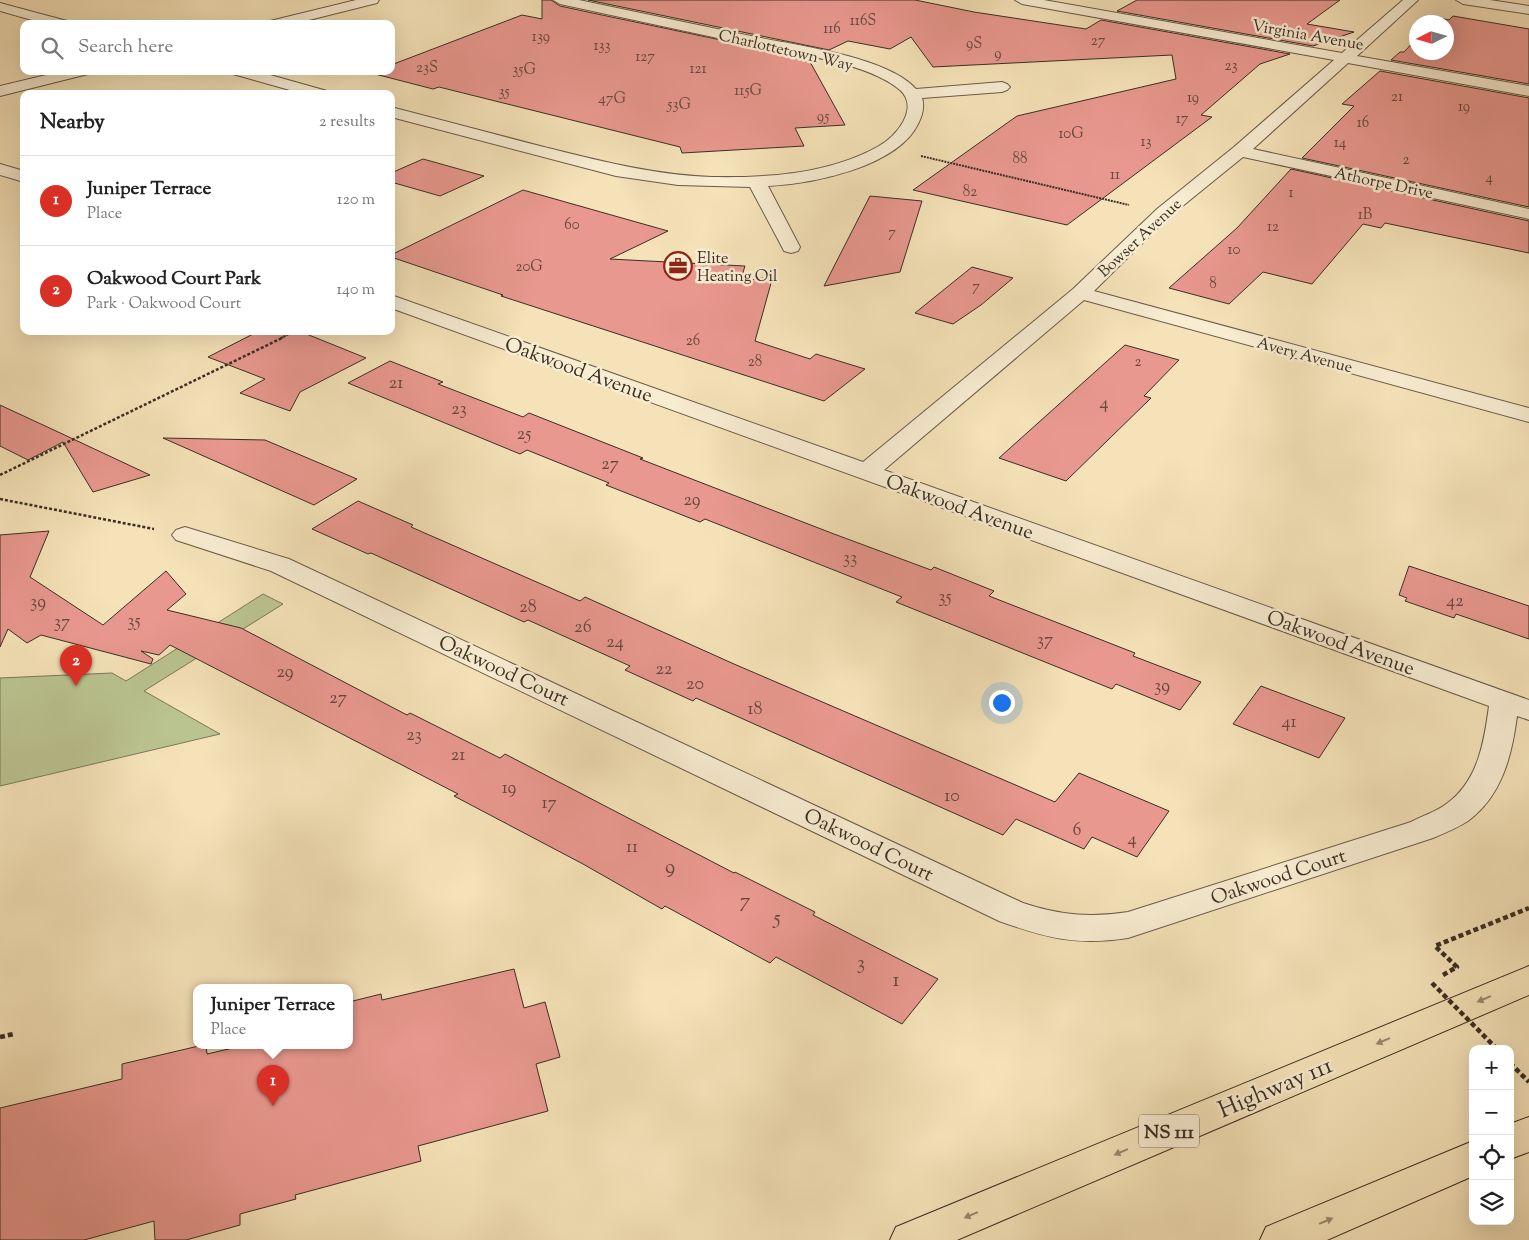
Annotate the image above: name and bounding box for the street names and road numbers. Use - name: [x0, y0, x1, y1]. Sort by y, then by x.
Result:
- street label: Virginia Avenue: [1250, 15, 1365, 58]
- street label: Charlottetown Way: [716, 25, 855, 78]
- street label: Athorpe Drive: [1332, 163, 1435, 206]
- street label: Bowser Avenue: [1094, 194, 1188, 284]
- street label: Oakwood Avenue: [500, 331, 656, 412]
- street label: Avery Avenue: [1254, 333, 1355, 380]
- street label: Oakwood Avenue: [881, 468, 1037, 549]
- street label: Oakwood Avenue: [1262, 604, 1418, 685]
- street label: Oakwood Court: [433, 629, 573, 715]
- street label: Oakwood Court: [798, 802, 938, 890]
- street label: Oakwood Court: [1207, 843, 1350, 914]
- street label: Highway 111: [1213, 1049, 1338, 1128]
- road number: NS 111: [1139, 1114, 1199, 1148]

